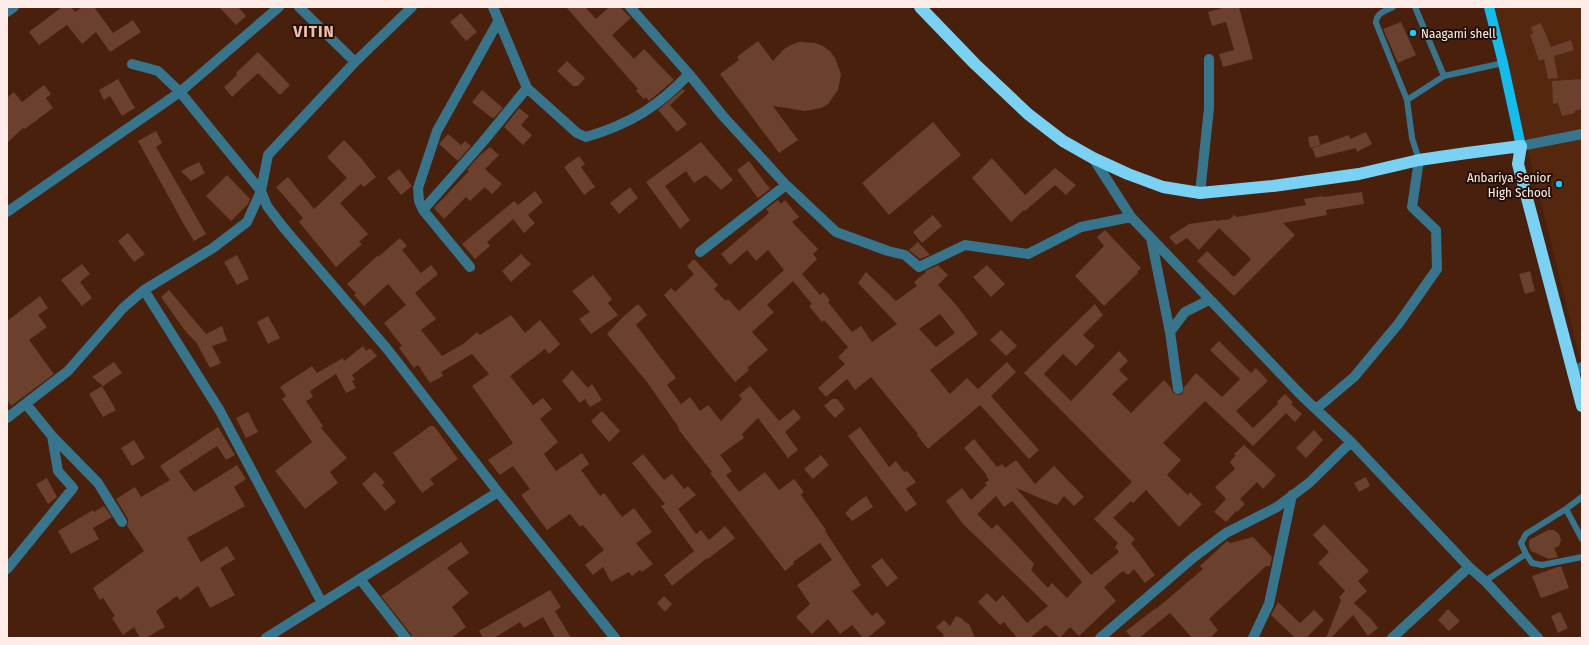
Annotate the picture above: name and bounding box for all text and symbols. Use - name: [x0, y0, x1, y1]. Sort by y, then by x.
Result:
- district label: VITIN: [292, 21, 335, 42]
- place label: Naagami shell: [1421, 26, 1496, 41]
- marker: Naagami shell: [1408, 28, 1418, 38]
- place label: Anbariya Senior High School: [1467, 170, 1552, 200]
- marker: Anbariya Senior High School: [1554, 179, 1564, 189]

